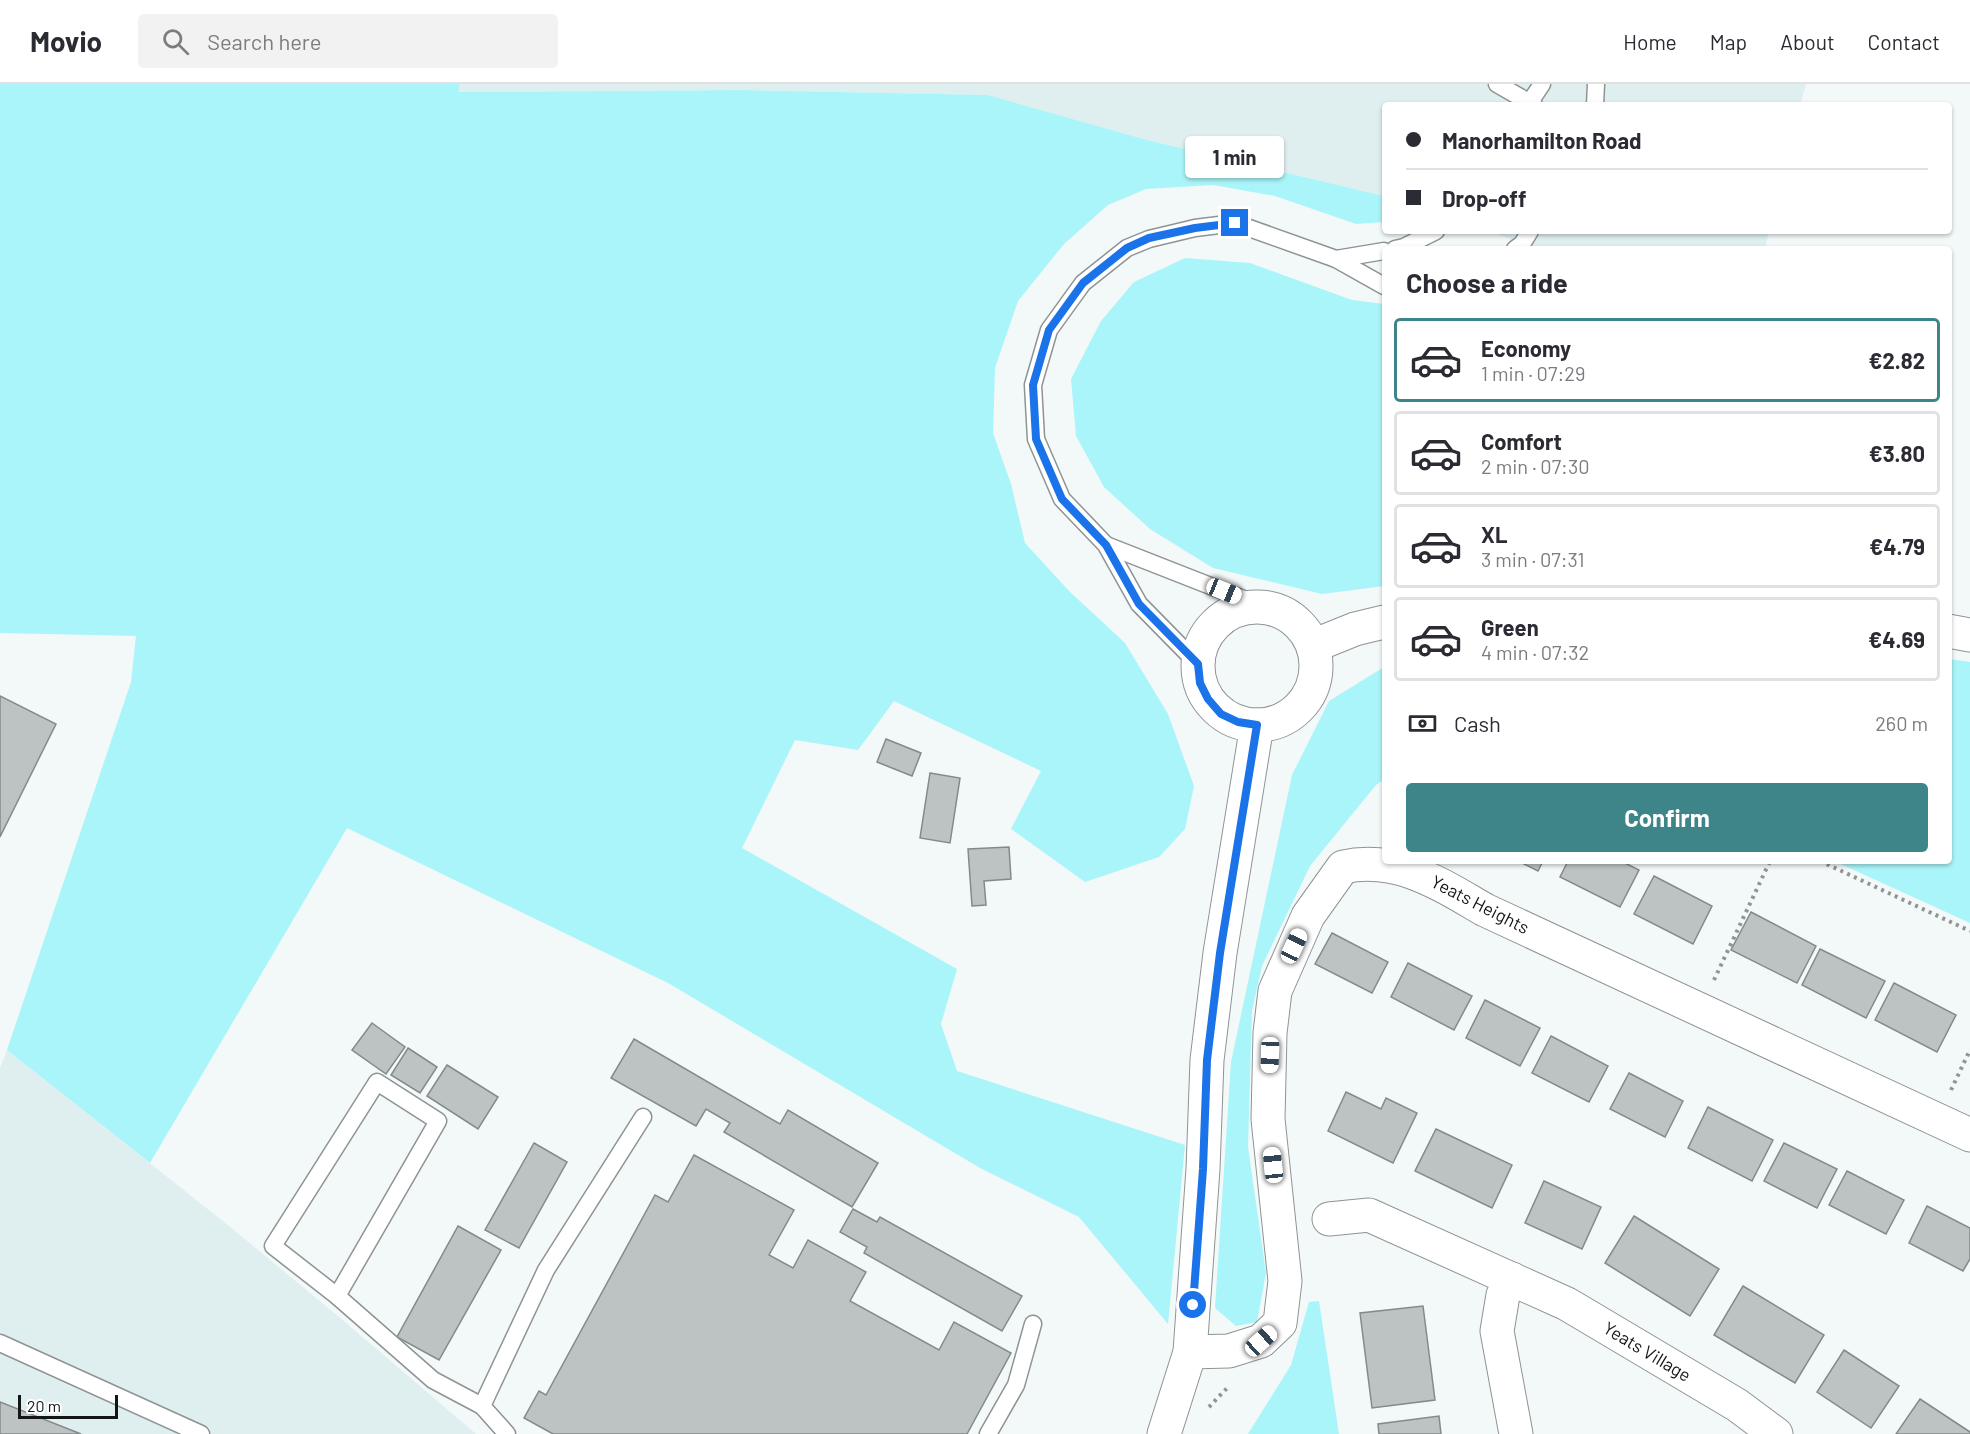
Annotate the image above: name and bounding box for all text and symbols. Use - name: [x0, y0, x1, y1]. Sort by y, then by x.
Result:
- search box: [138, 14, 558, 68]
- text: Movio: [30, 24, 102, 58]
- icon: search: [159, 25, 192, 58]
- text: Search here: [207, 28, 322, 54]
- text: Home: [1623, 29, 1677, 54]
- text: Map: [1710, 29, 1747, 54]
- text: About: [1780, 29, 1835, 54]
- text: Contact: [1868, 29, 1940, 54]
- text: Manorhamilton Road: [1442, 127, 1642, 153]
- callout: 1 min: [1186, 136, 1284, 178]
- text: 1 min: [1213, 145, 1256, 169]
- text: Drop-off: [1442, 185, 1526, 211]
- route end: [1221, 209, 1248, 236]
- text: Choose a ride: [1406, 266, 1568, 298]
- icon: car: [1409, 333, 1463, 387]
- text: Economy: [1481, 335, 1571, 361]
- text: €2.82: [1869, 347, 1925, 373]
- text: 1 min · 07:29: [1481, 361, 1585, 385]
- icon: car: [1409, 426, 1463, 480]
- text: Comfort: [1481, 428, 1562, 454]
- text: €3.80: [1869, 440, 1925, 466]
- text: 2 min · 07:30: [1481, 454, 1589, 478]
- icon: car: [1409, 519, 1463, 573]
- text: XL: [1481, 521, 1507, 547]
- text: €4.79: [1869, 533, 1925, 559]
- text: 3 min · 07:31: [1481, 547, 1585, 571]
- car: [1204, 576, 1244, 606]
- icon: car: [1409, 612, 1463, 666]
- text: Green: [1481, 614, 1539, 640]
- text: €4.69: [1868, 626, 1925, 652]
- text: 4 min · 07:32: [1481, 640, 1589, 664]
- icon: cash: [1406, 707, 1439, 740]
- text: Cash: [1454, 710, 1501, 736]
- text: 260 m: [1875, 711, 1928, 735]
- button: Confirm: [1406, 783, 1928, 852]
- street label: Yeats Heights: [1428, 870, 1533, 938]
- car: [1278, 926, 1310, 966]
- car: [1260, 1037, 1280, 1073]
- car: [1262, 1146, 1284, 1184]
- route start: [1179, 1291, 1206, 1318]
- street label: Yeats Village: [1600, 1316, 1695, 1386]
- car: [1242, 1322, 1280, 1360]
- scale bar: [18, 1392, 118, 1420]
- text: 20 m: [27, 1396, 61, 1415]

